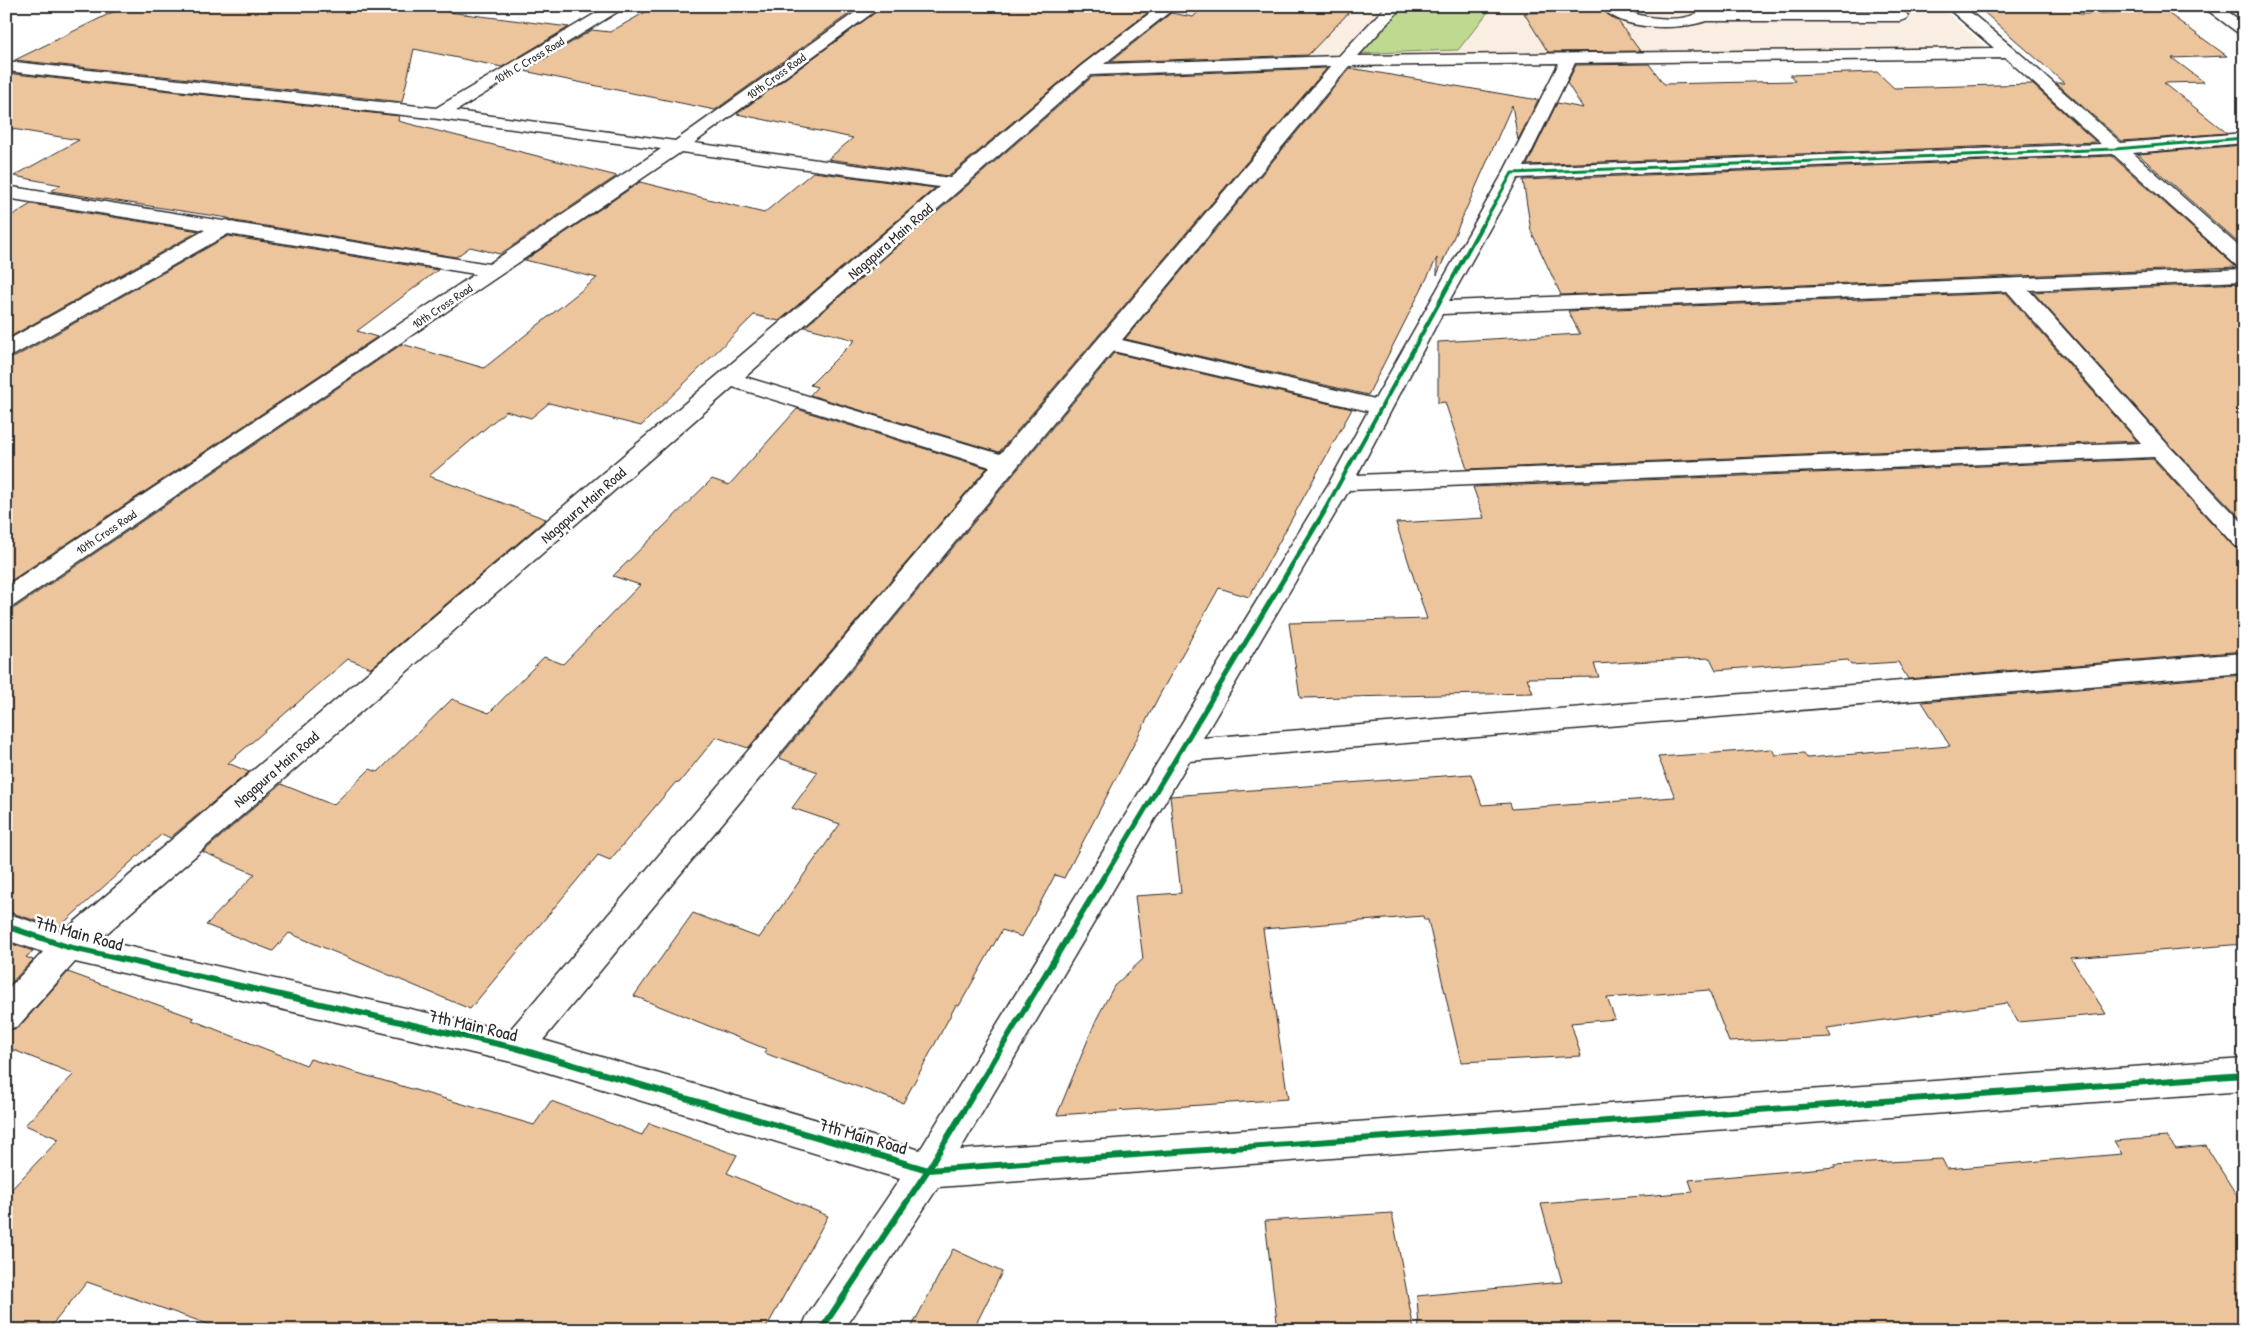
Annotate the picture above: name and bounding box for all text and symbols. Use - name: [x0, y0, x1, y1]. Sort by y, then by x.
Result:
- street label: 10th C Cross Road: [491, 32, 567, 88]
- street label: 10th Cross Road: [743, 49, 809, 103]
- street label: Nagapura Main Road: [843, 198, 937, 284]
- street label: 10th Cross Road: [408, 279, 476, 332]
- street label: Nagapura Main Road: [536, 462, 630, 548]
- street label: 10th Cross Road: [72, 505, 140, 558]
- street label: Nagapura Main Road: [229, 726, 323, 812]
- street label: 7th Main Road: [32, 909, 126, 957]
- street label: 7th Main Road: [426, 1003, 520, 1047]
- street label: 7th Main Road: [816, 1112, 910, 1160]

